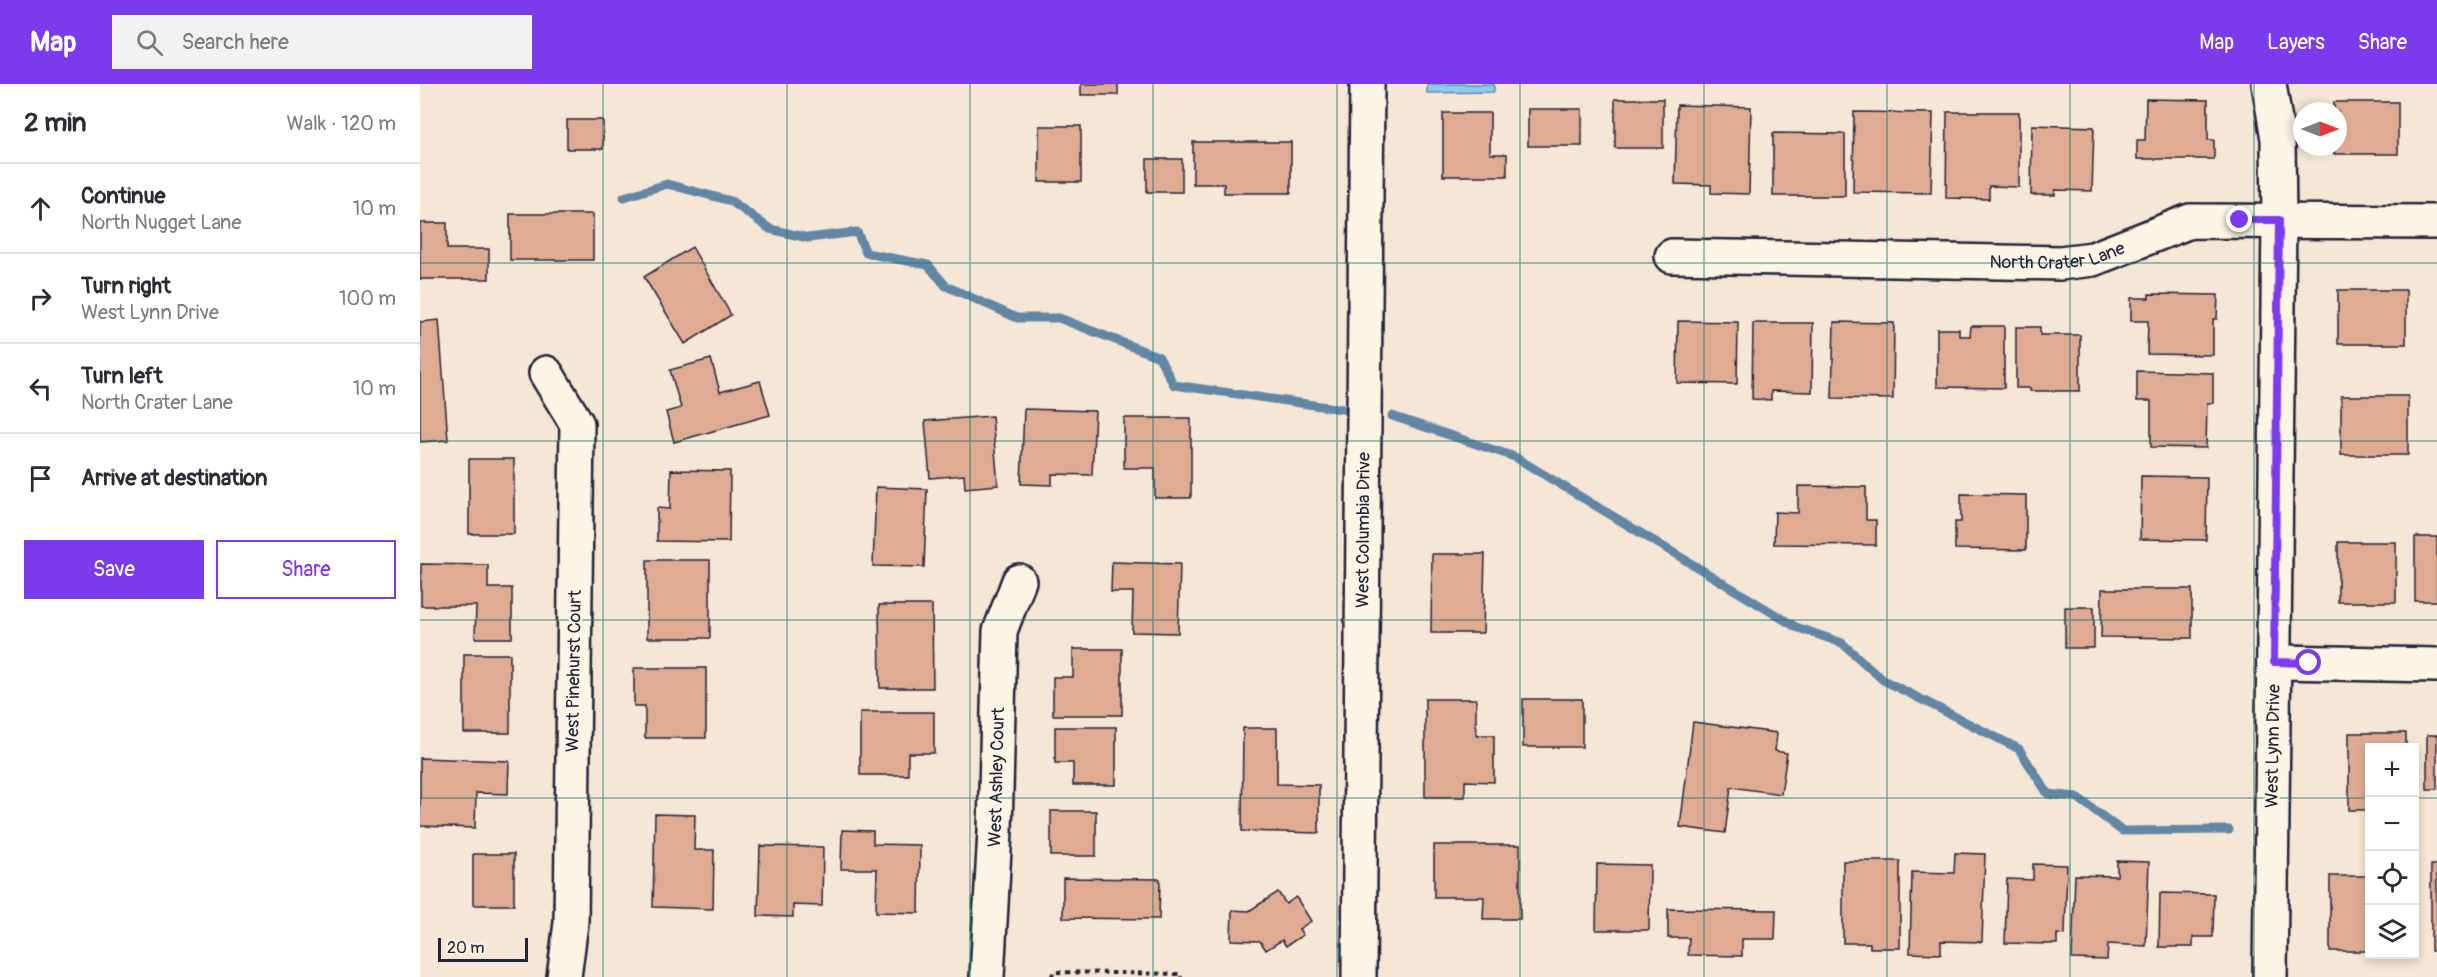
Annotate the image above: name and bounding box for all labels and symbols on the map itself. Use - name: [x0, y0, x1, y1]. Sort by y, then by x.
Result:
- north arrow: [2293, 102, 2347, 156]
- route end: [2226, 206, 2252, 232]
- street label: North Crater Lane: [1989, 236, 2128, 275]
- street label: West Columbia Drive: [1351, 452, 1375, 608]
- street label: West Pinehurst Court: [561, 589, 587, 752]
- route start: [2295, 649, 2321, 675]
- street label: West Lynn Drive: [2260, 684, 2286, 808]
- street label: West Ashley Court: [983, 706, 1010, 848]
- scale bar: [438, 935, 528, 962]

